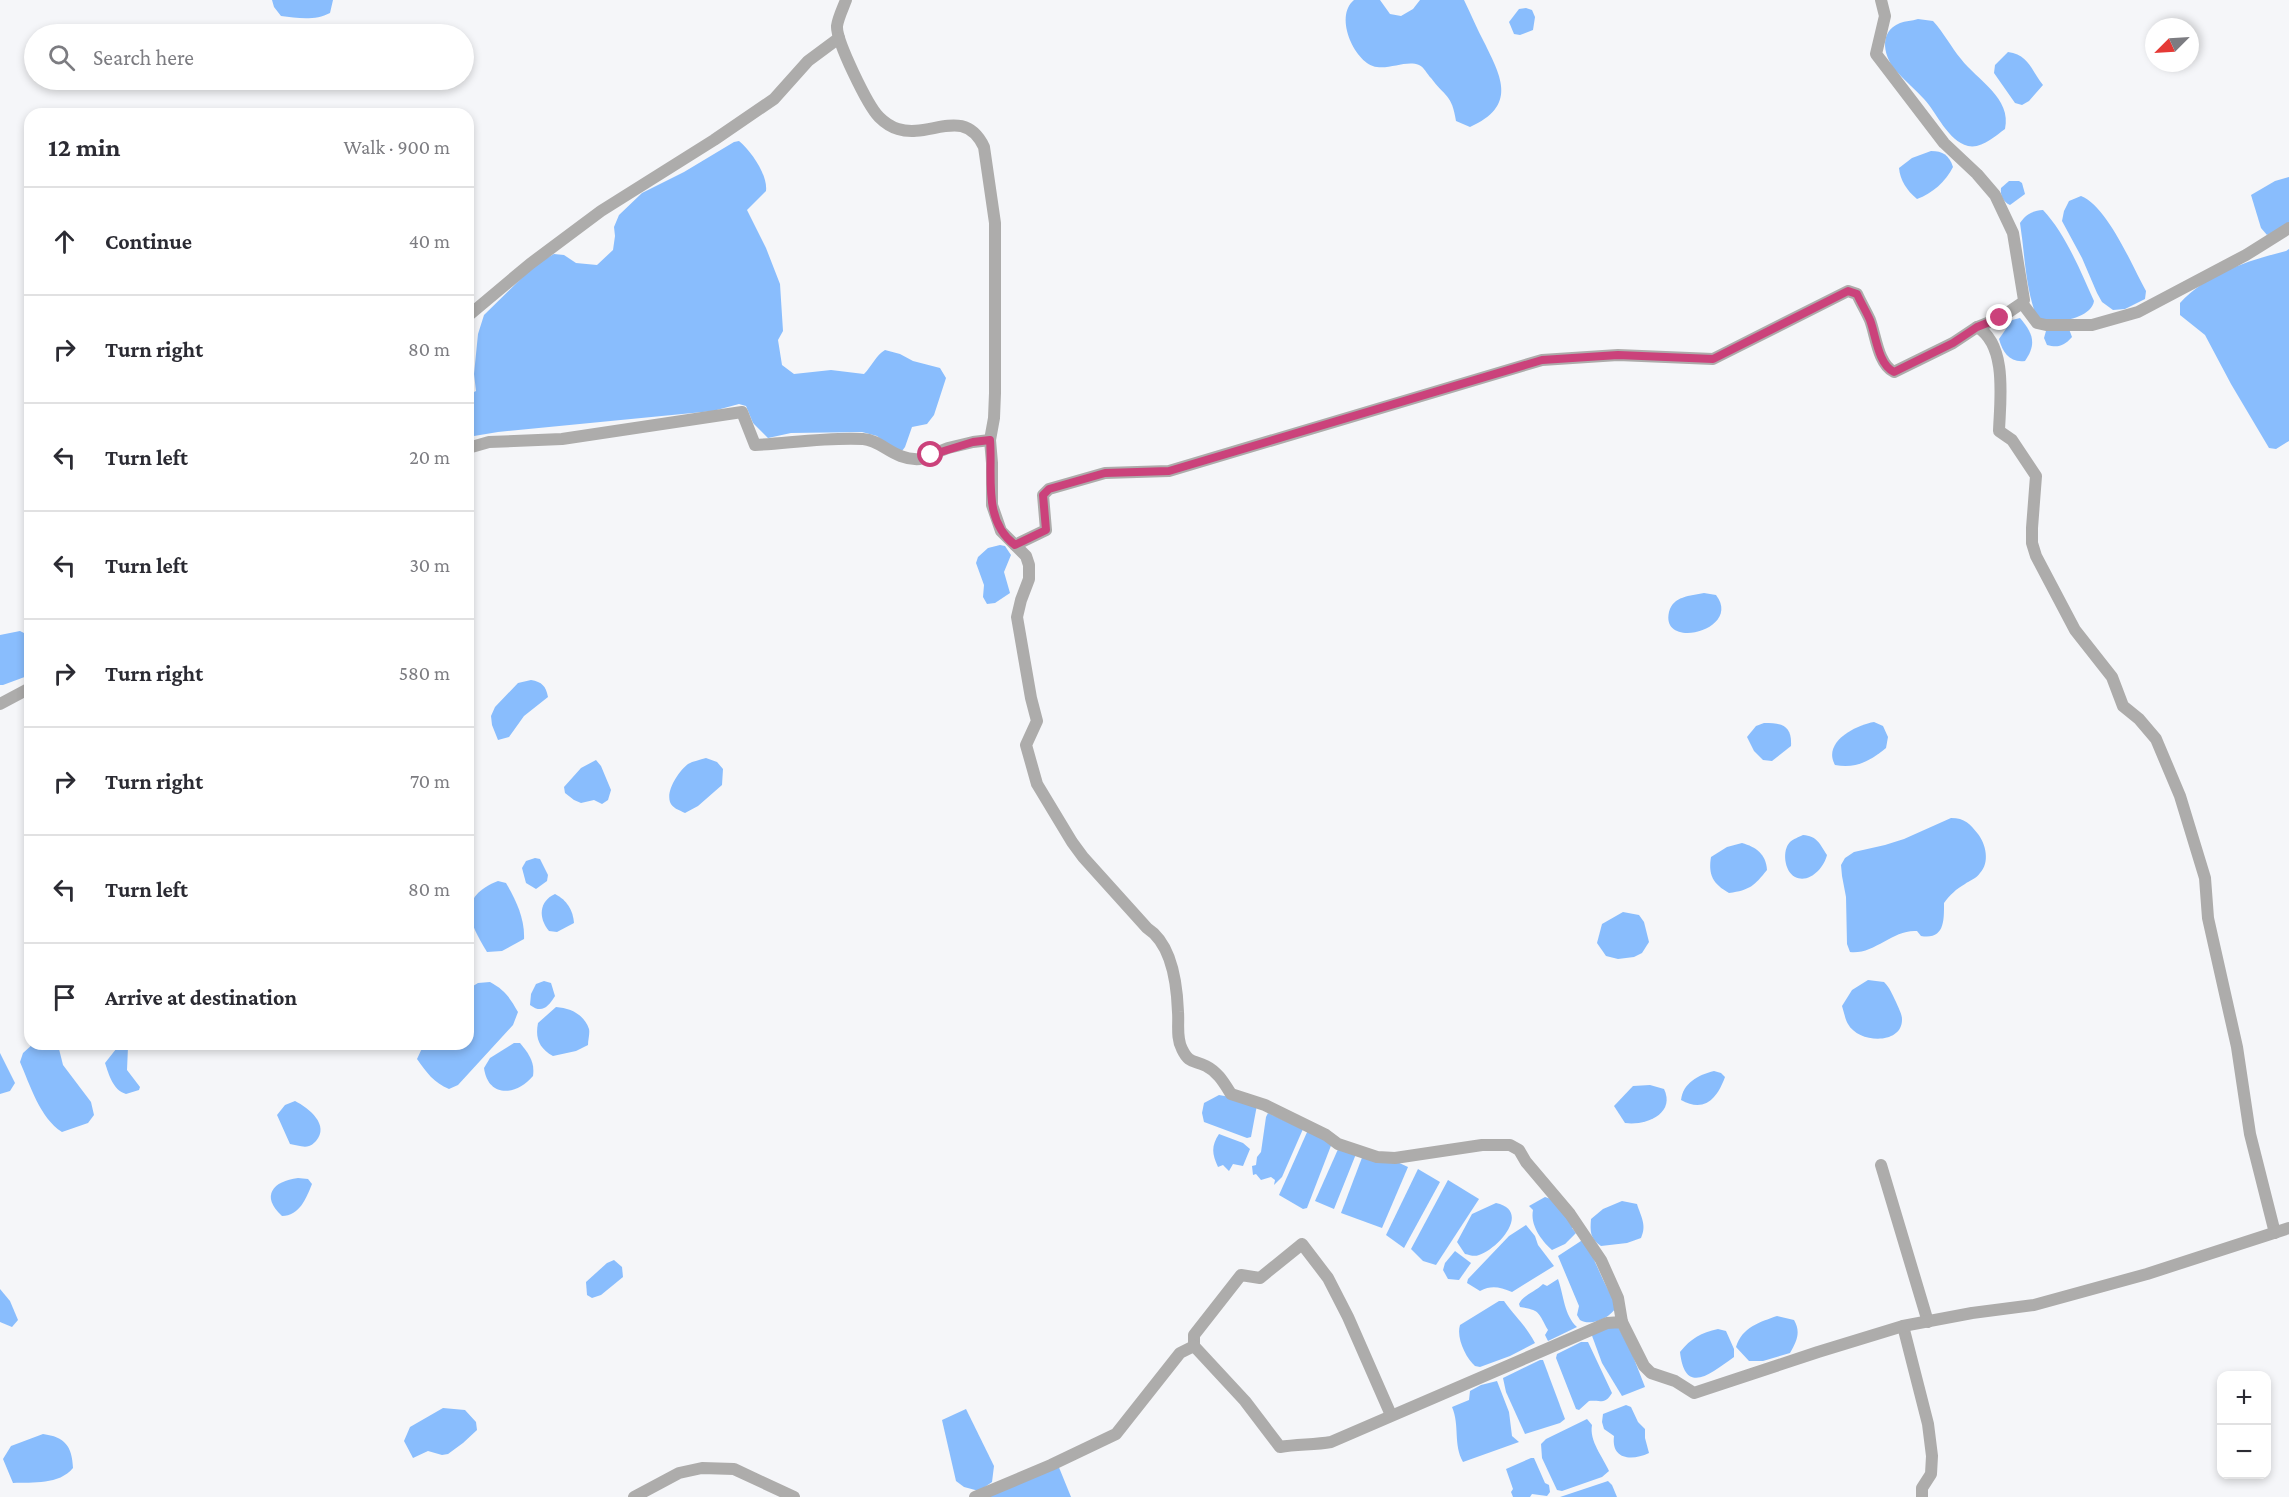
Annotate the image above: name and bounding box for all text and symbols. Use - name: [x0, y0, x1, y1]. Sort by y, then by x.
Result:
- north arrow: [2145, 18, 2199, 72]
- search box: [24, 24, 474, 90]
- icon: search: [45, 41, 78, 74]
- text: Search here: [93, 45, 194, 70]
- text: 12 min: [48, 133, 120, 162]
- text: Walk · 900 m: [344, 136, 450, 158]
- icon: ahead: [48, 225, 81, 258]
- text: Continue: [105, 229, 192, 254]
- text: 40 m: [409, 230, 450, 252]
- route end: [1986, 304, 2012, 330]
- icon: right: [48, 333, 81, 366]
- text: Turn right: [105, 337, 203, 362]
- text: 80 m: [408, 338, 450, 360]
- icon: left: [48, 441, 81, 474]
- route start: [917, 441, 943, 467]
- text: Turn left: [105, 445, 188, 470]
- text: 20 m: [409, 446, 450, 468]
- icon: left: [48, 549, 81, 582]
- text: Turn left: [105, 553, 188, 578]
- text: 30 m: [409, 554, 450, 576]
- icon: right: [48, 657, 81, 690]
- text: Turn right: [105, 661, 203, 686]
- text: 580 m: [399, 662, 450, 684]
- icon: right: [48, 765, 81, 798]
- text: Turn right: [105, 769, 203, 794]
- text: 70 m: [410, 770, 450, 792]
- icon: left: [48, 873, 81, 906]
- text: Turn left: [105, 877, 188, 902]
- text: 80 m: [408, 878, 450, 900]
- icon: arrive: [48, 981, 81, 1014]
- text: Arrive at destination: [105, 985, 297, 1010]
- map controls: [2217, 1371, 2271, 1479]
- button: +: [2217, 1371, 2271, 1425]
- button: −: [2217, 1425, 2271, 1479]

